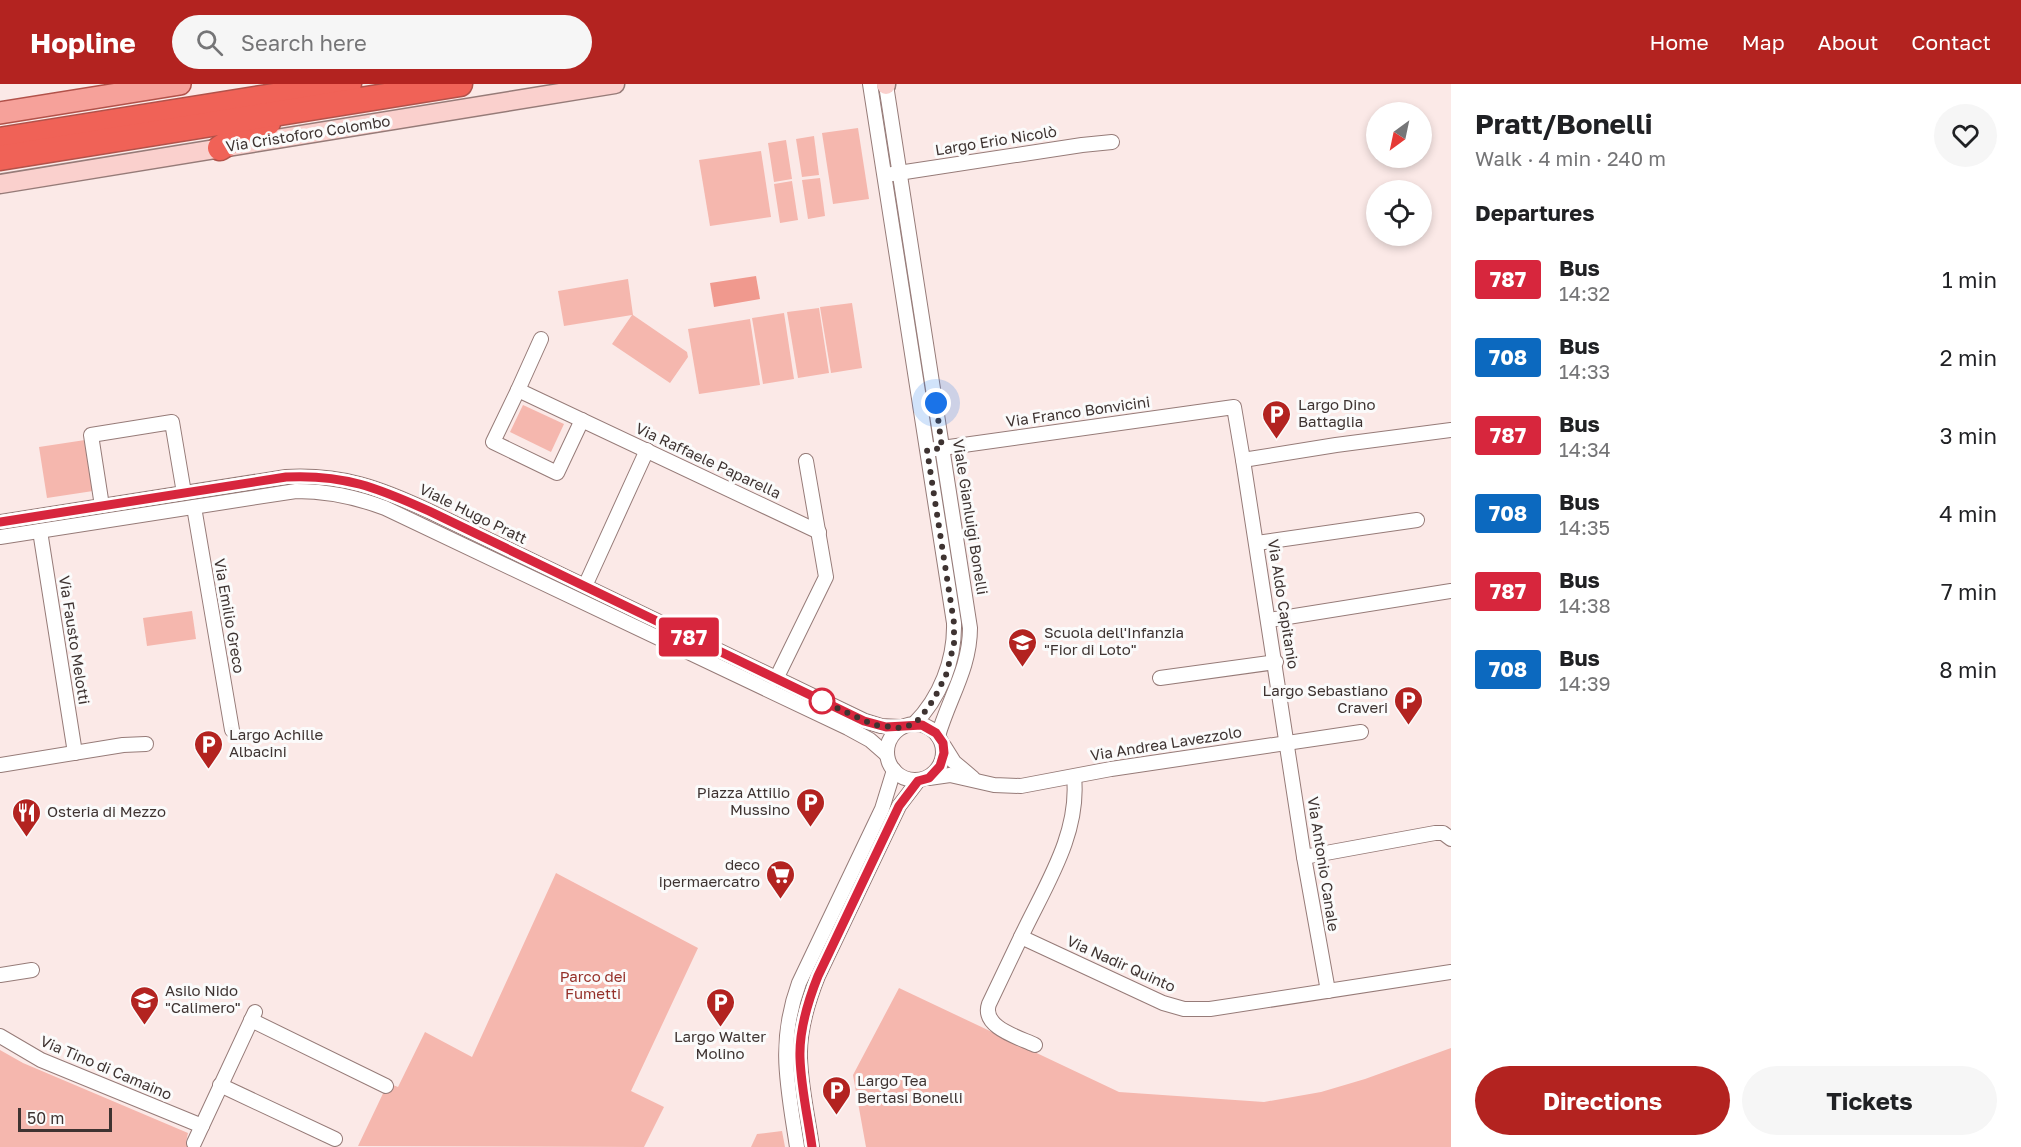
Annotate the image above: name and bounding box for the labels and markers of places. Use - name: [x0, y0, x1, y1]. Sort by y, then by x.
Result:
- place label: Largo Dino Battaglia: [1298, 395, 1376, 430]
- parking icon: Largo Dino Battaglia: [1261, 398, 1293, 440]
- place label: Scuola dell'Infanzia "Fior di Loto": [1044, 623, 1184, 658]
- school or university icon: Scuola dell'Infanzia "Fior di Loto": [1007, 626, 1039, 668]
- place label: Largo Sebastiano Craveri: [1262, 681, 1388, 716]
- parking icon: Largo Sebastiano Craveri: [1393, 684, 1425, 726]
- unlabelled marker: [809, 688, 835, 714]
- place label: Largo Achille Albacini: [229, 725, 324, 760]
- parking icon: Largo Achille Albacini: [192, 728, 224, 770]
- place label: Piazza Attilio Mussino: [697, 783, 790, 818]
- parking icon: Piazza Attilio Mussino: [795, 786, 827, 828]
- restaurant icon: Osteria di Mezzo: [10, 796, 42, 838]
- place label: Osteria di Mezzo: [47, 802, 166, 820]
- place label: deco ipermaercatro: [659, 855, 760, 890]
- supermarket icon: deco ipermaercatro: [765, 858, 797, 900]
- place label: Asilo Nido "Calimero": [165, 981, 241, 1016]
- school or university icon: Asilo Nido "Calimero": [128, 984, 160, 1026]
- parking icon: Largo Walter Molino: [704, 986, 736, 1028]
- place label: Largo Walter Molino: [674, 1027, 766, 1062]
- place label: Largo Tea Bertasi Bonelli: [857, 1071, 963, 1106]
- parking icon: Largo Tea Bertasi Bonelli: [820, 1074, 852, 1116]

